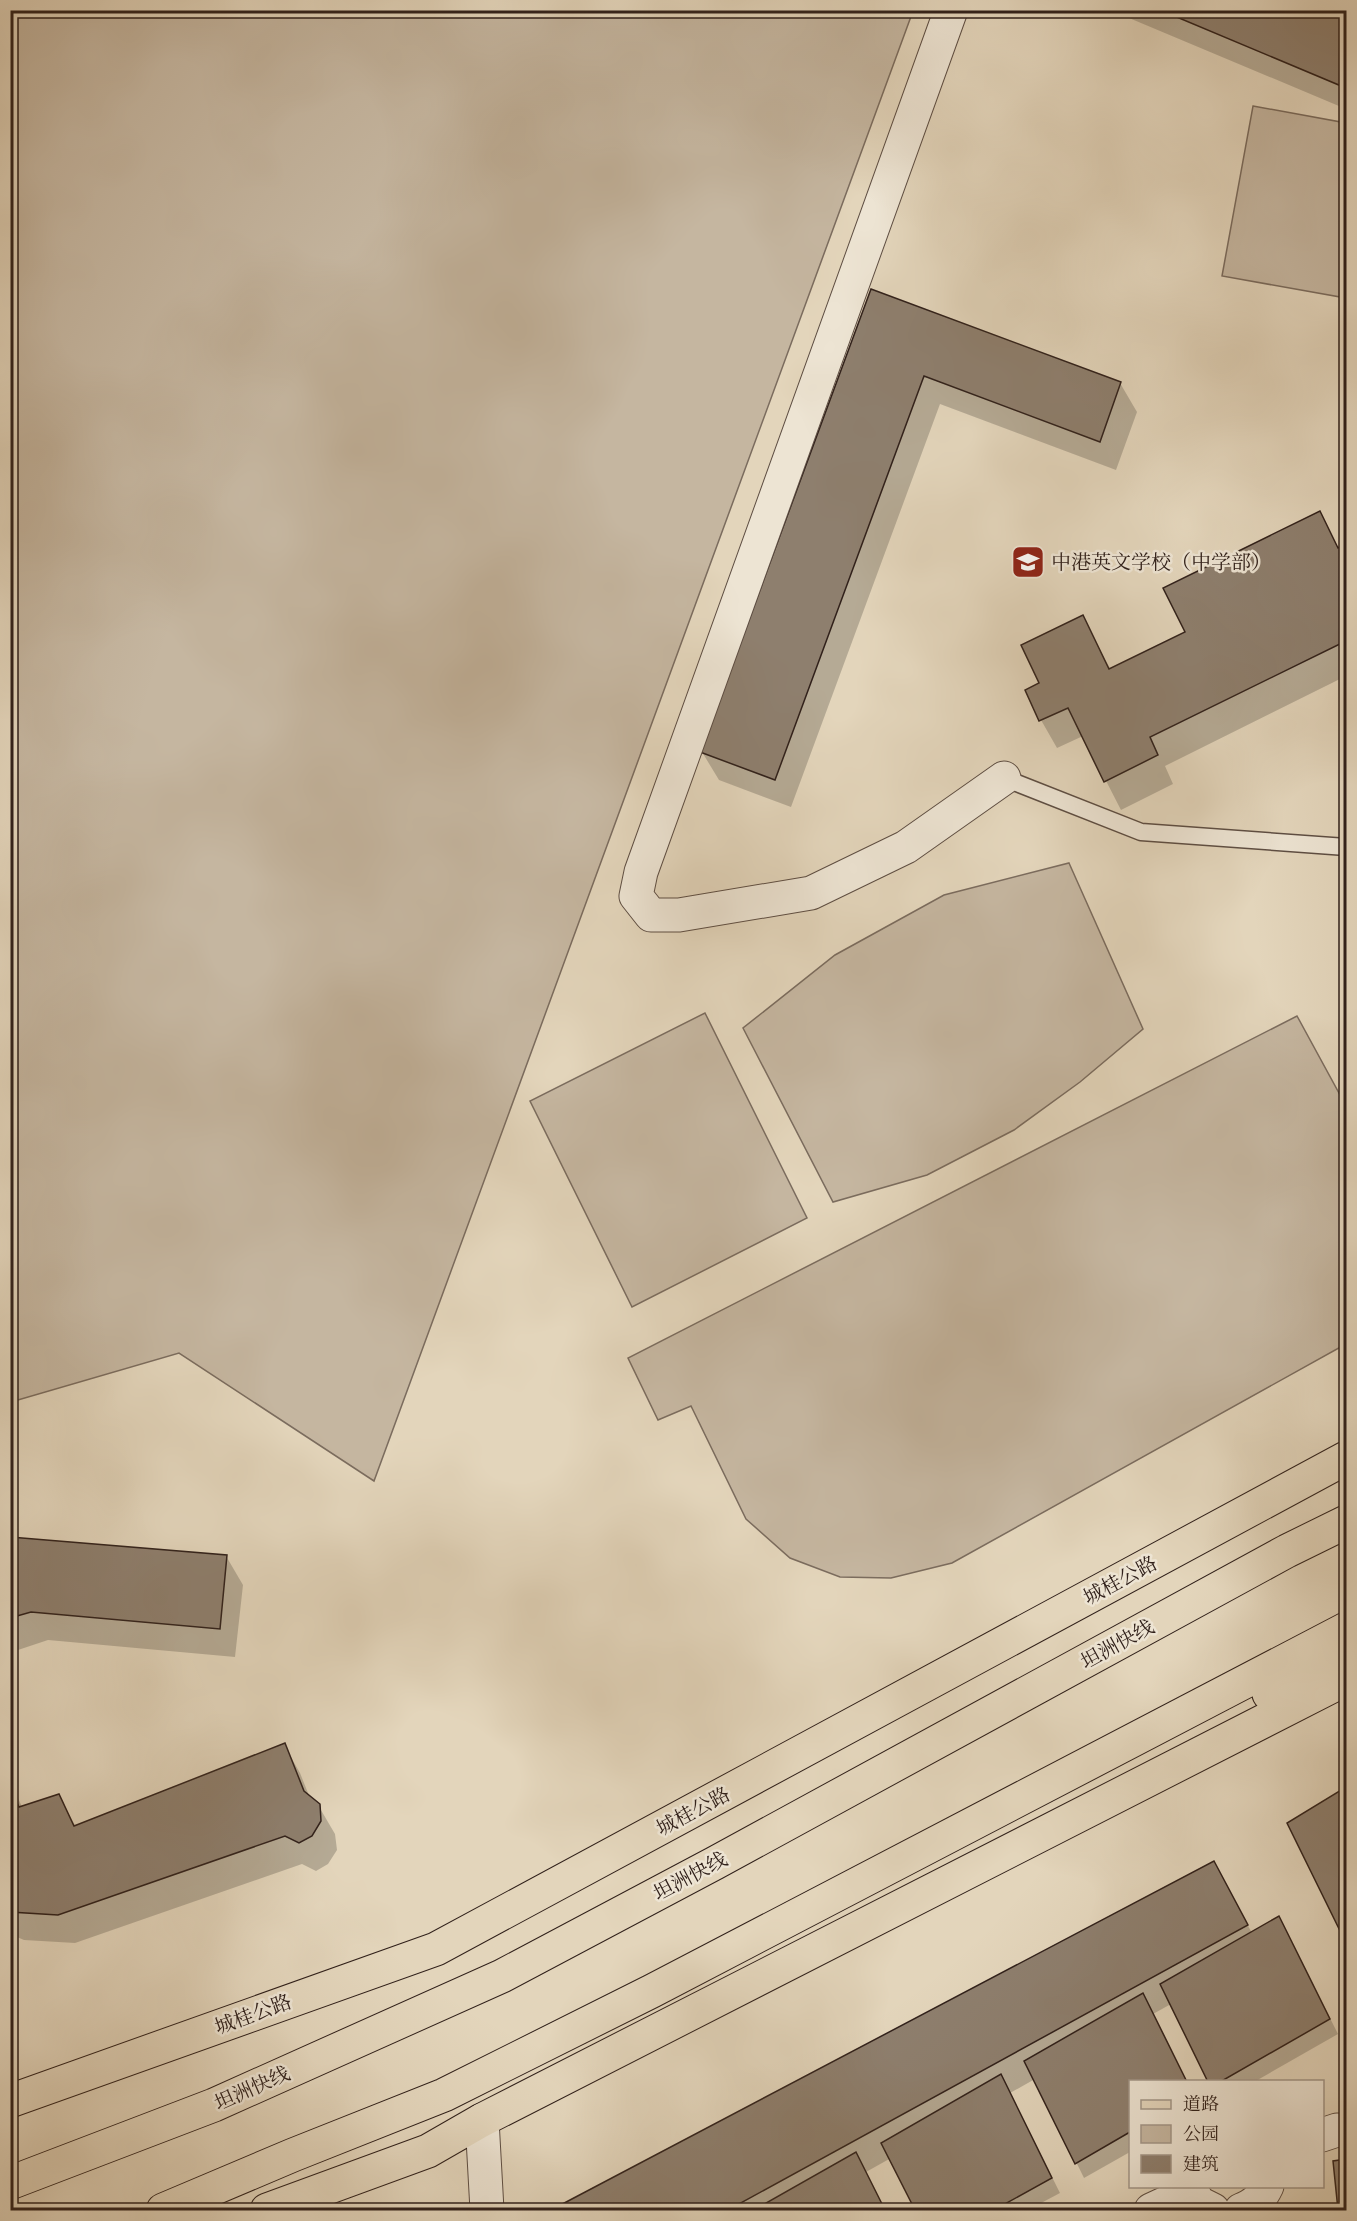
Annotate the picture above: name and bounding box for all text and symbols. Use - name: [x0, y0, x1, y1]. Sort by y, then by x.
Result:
- school or university icon: 中港英文学校（中学部）: [1010, 544, 1046, 580]
- place label: 中港英文学校（中学部）: [1051, 550, 1271, 575]
- street label: 城桂公路: [1079, 1551, 1161, 1610]
- street label: 坦洲快线: [1076, 1614, 1158, 1675]
- street label: 城桂公路: [652, 1782, 734, 1841]
- street label: 坦洲快线: [649, 1847, 731, 1906]
- street label: 城桂公路: [211, 1989, 295, 2040]
- street label: 坦洲快线: [211, 2061, 294, 2116]
- legend: [1129, 2080, 1324, 2188]
- text: 道路: [1183, 2093, 1219, 2116]
- text: 公园: [1183, 2123, 1219, 2146]
- text: 建筑: [1183, 2153, 1219, 2176]

